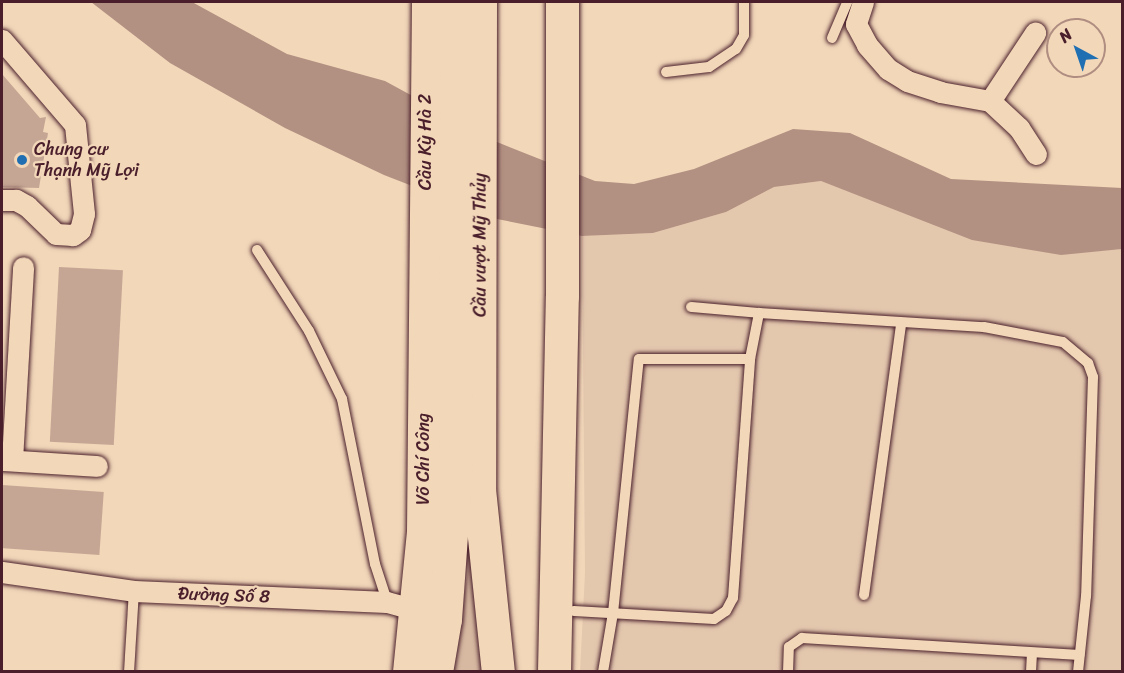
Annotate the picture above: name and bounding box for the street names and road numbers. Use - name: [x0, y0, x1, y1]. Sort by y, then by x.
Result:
- street label: Cầu Kỳ Hà 2: [414, 94, 436, 190]
- street label: Cầu vượt Mỹ Thủy: [469, 173, 491, 317]
- street label: Võ Chí Công: [412, 413, 434, 505]
- street label: Đường Số 8: [178, 583, 270, 607]

